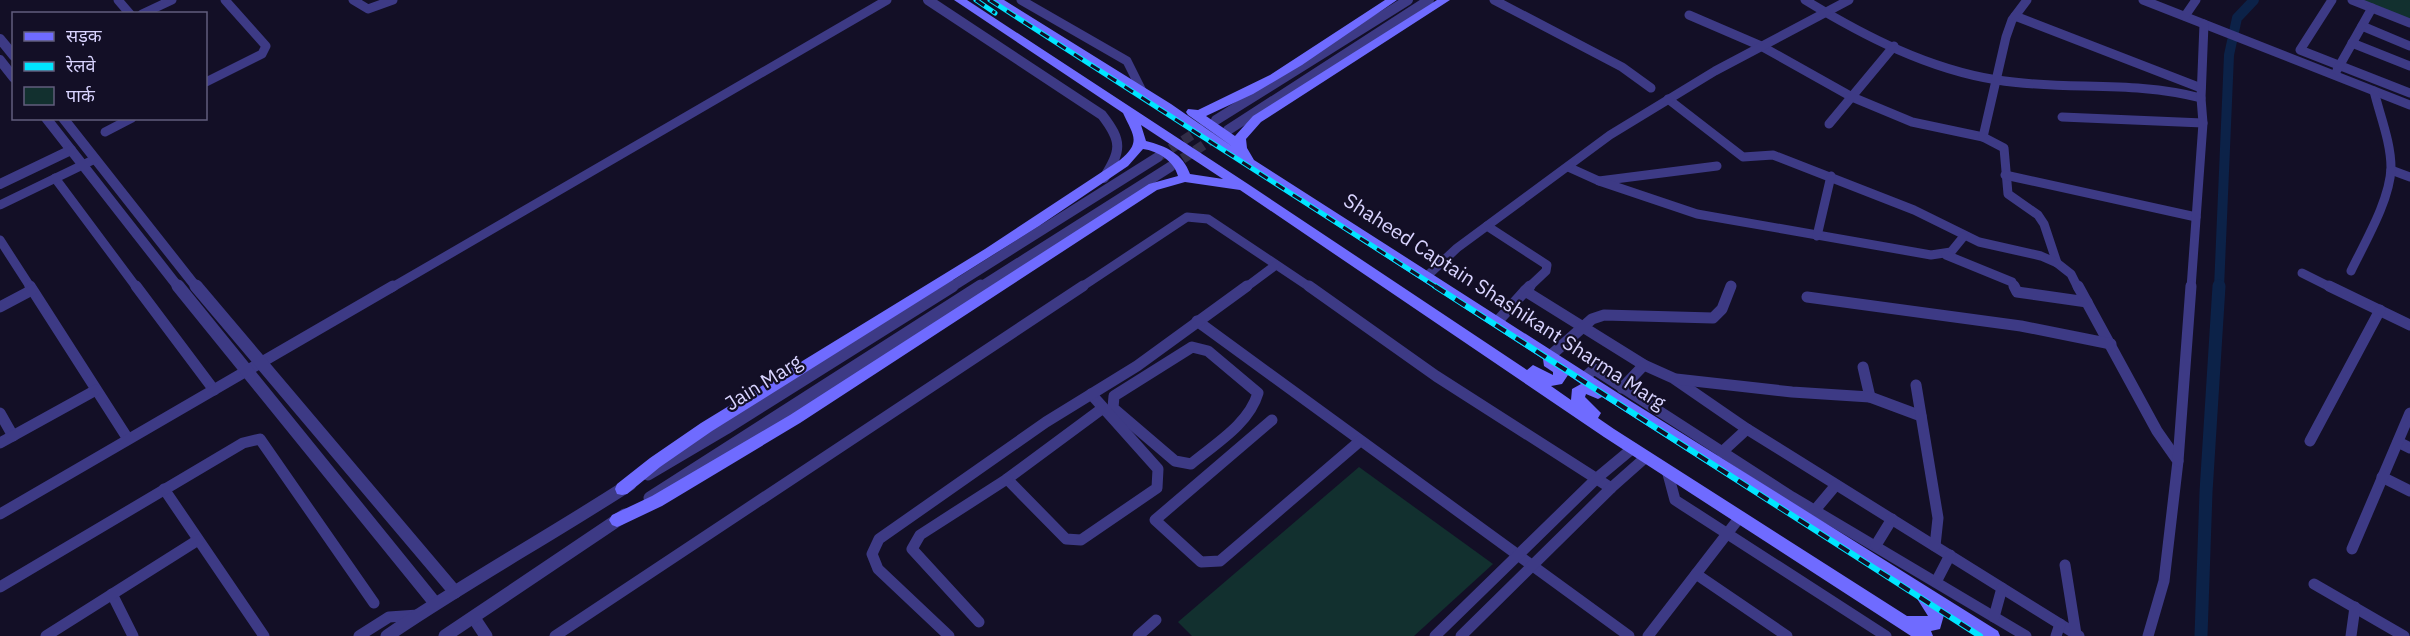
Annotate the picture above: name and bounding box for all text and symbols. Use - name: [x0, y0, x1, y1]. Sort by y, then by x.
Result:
- legend: [12, 12, 207, 120]
- text: सड़क: [66, 24, 103, 47]
- text: रेलवे: [65, 54, 97, 77]
- text: पार्क: [66, 84, 96, 107]
- street label: Shaheed Captain Shashikant Sharma Marg: [1339, 187, 1672, 416]
- street label: Jain Marg: [719, 347, 807, 416]

